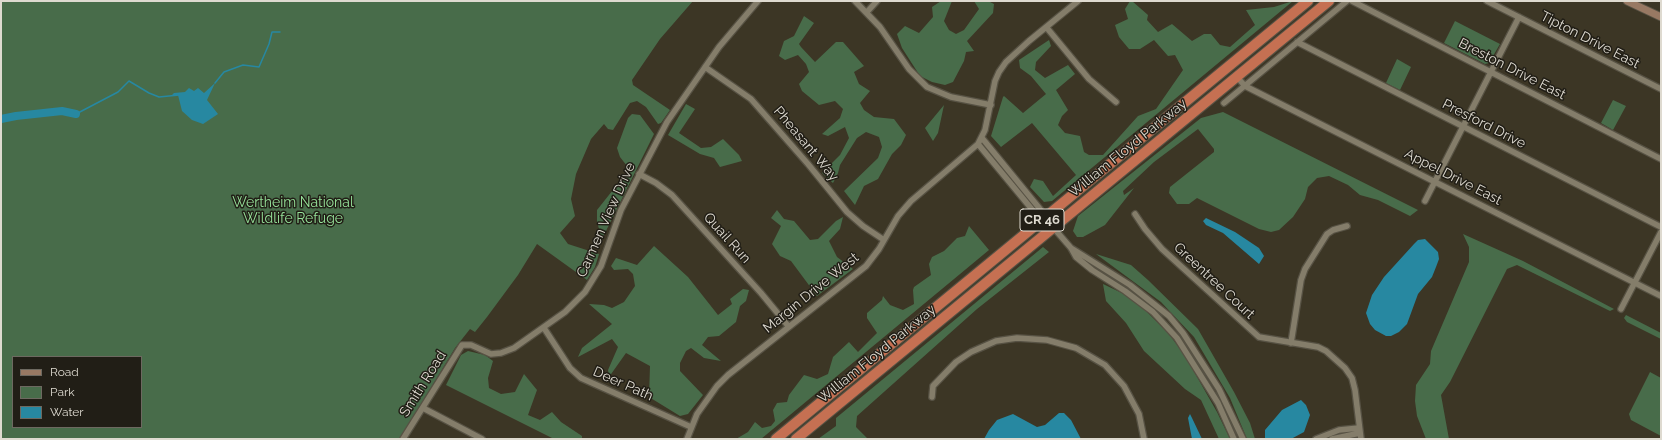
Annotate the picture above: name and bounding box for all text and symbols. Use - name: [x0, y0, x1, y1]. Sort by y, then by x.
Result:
- street label: Tipton Drive East: [1537, 8, 1643, 72]
- street label: Breston Drive East: [1456, 35, 1568, 103]
- street label: William Floyd Parkway: [1066, 95, 1190, 201]
- street label: Presford Drive: [1439, 96, 1529, 152]
- street label: Pheasant Way: [770, 103, 842, 185]
- street label: Appel Drive East: [1402, 145, 1504, 209]
- street label: Carmen View Drive: [573, 160, 639, 280]
- park label: Wertheim National Wildlife Refuge: [232, 195, 354, 228]
- street label: Quail Run: [700, 209, 754, 267]
- road number: CR 46: [1020, 209, 1064, 231]
- street label: Greentree Court: [1170, 239, 1258, 323]
- street label: Margin Drive West: [760, 249, 862, 337]
- street label: William Floyd Parkway: [815, 301, 939, 407]
- street label: Smith Road: [396, 348, 450, 420]
- legend: [12, 356, 142, 428]
- street label: Deer Path: [590, 363, 656, 405]
- text: Road: [50, 365, 79, 379]
- text: Park: [50, 385, 75, 399]
- text: Water: [50, 405, 84, 419]

